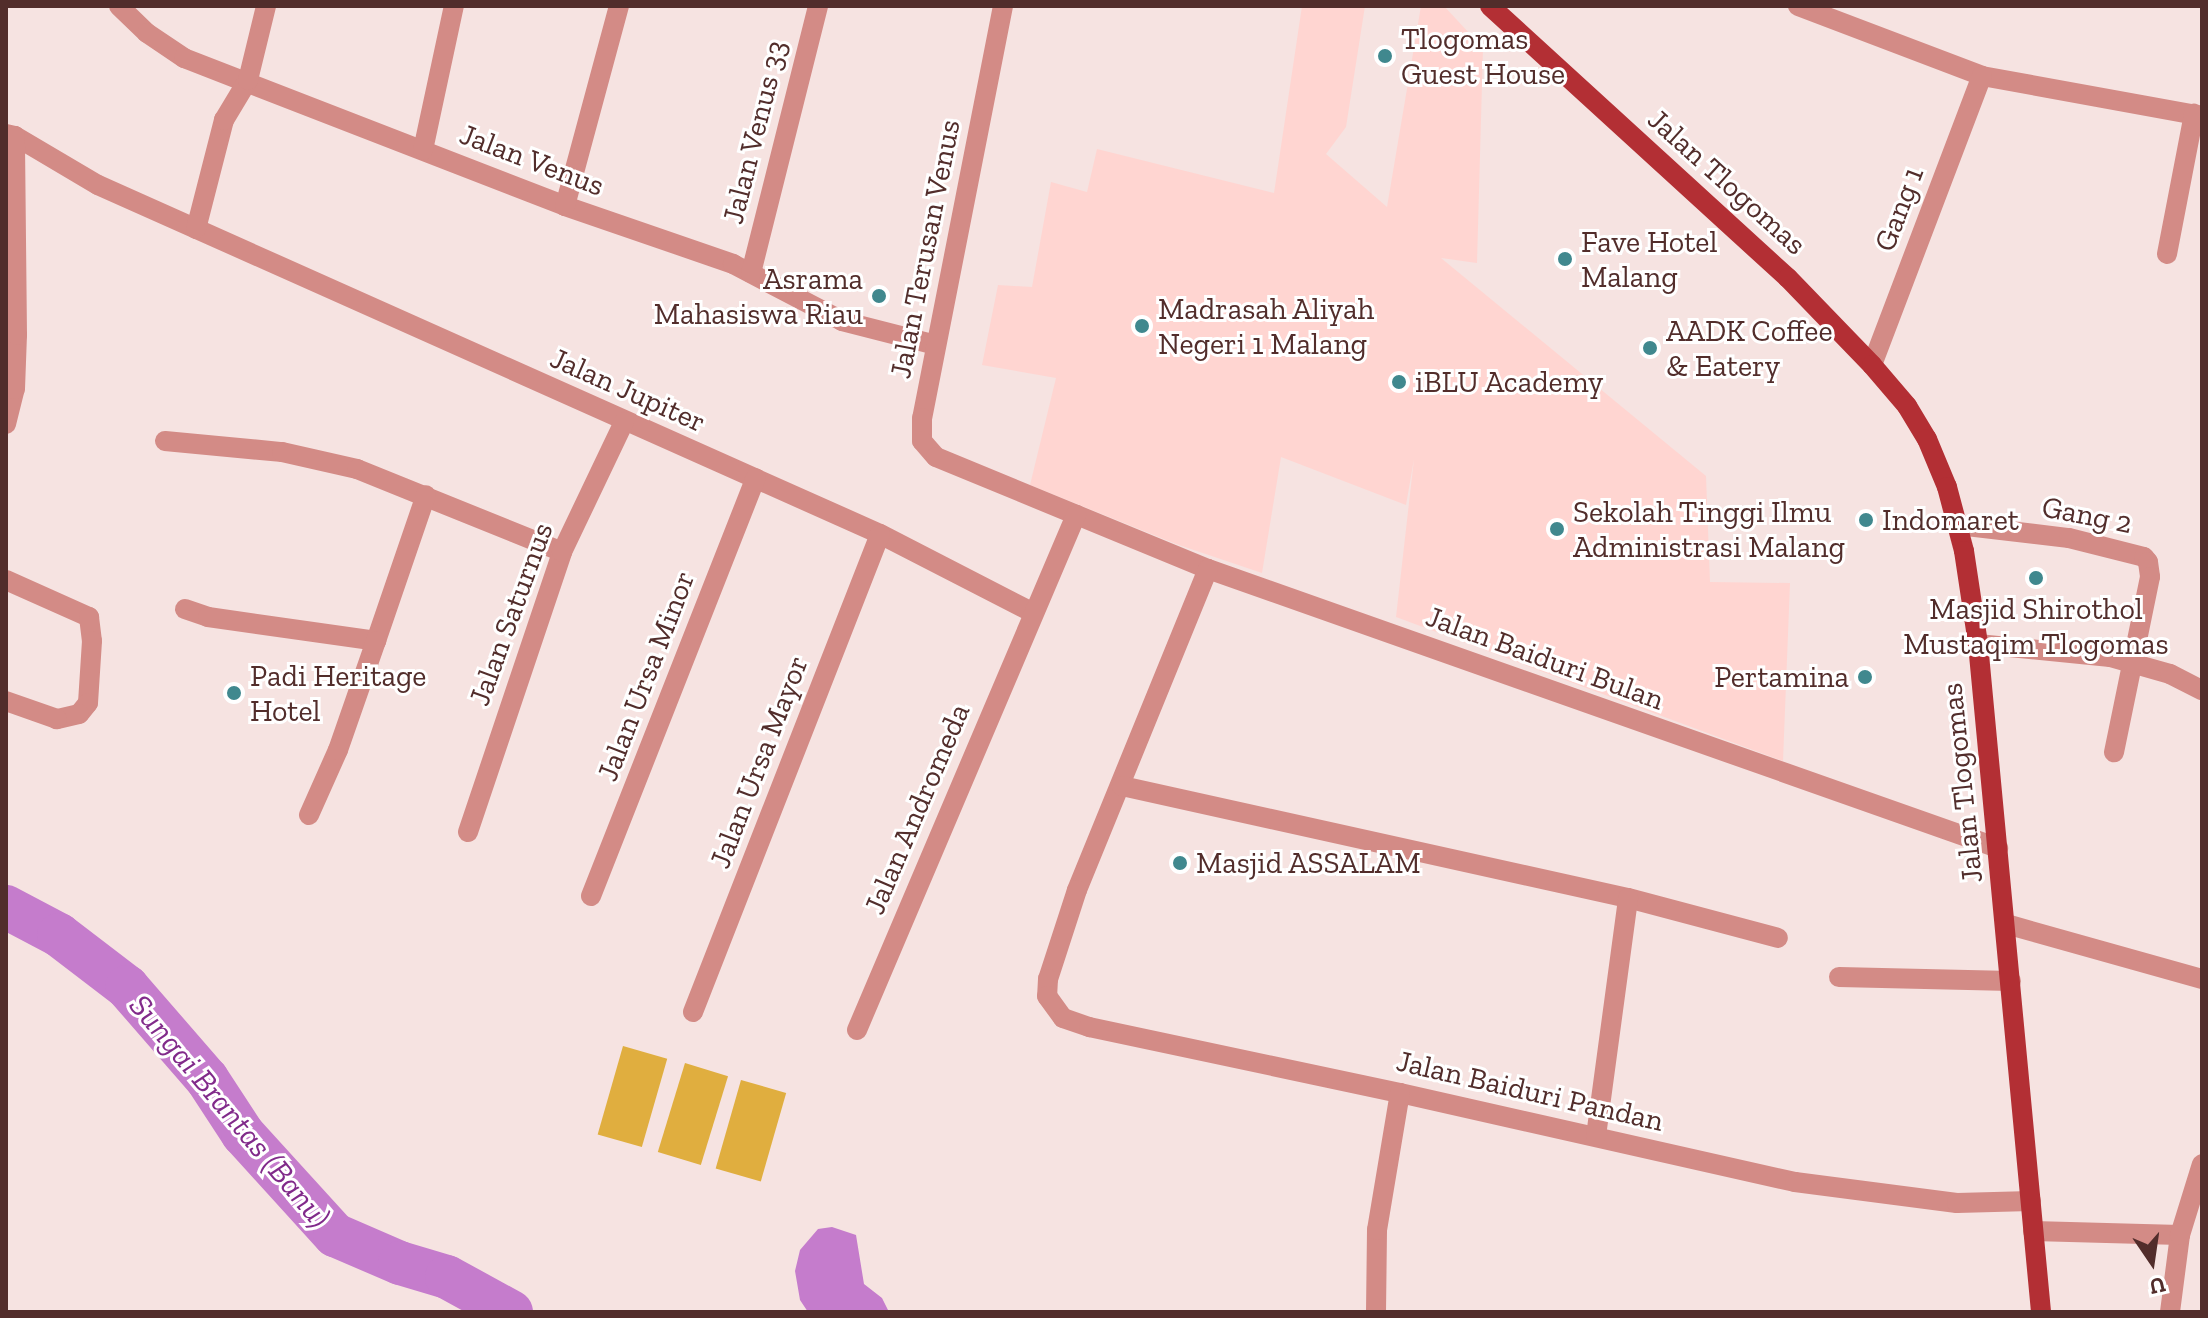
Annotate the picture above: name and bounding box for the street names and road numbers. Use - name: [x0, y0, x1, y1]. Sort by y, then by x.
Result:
- street label: Jalan Venus 33: [715, 36, 795, 228]
- street label: Jalan Tlogomas: [1640, 101, 1814, 263]
- street label: Jalan Venus: [454, 116, 610, 204]
- street label: Jalan Terusan Venus: [882, 116, 968, 382]
- street label: Gang 1: [1867, 162, 1931, 256]
- street label: Jalan Jupiter: [545, 340, 711, 440]
- street label: Gang 2: [2039, 489, 2135, 541]
- street label: Jalan Saturnus: [461, 518, 561, 710]
- street label: Jalan Ursa Minor: [589, 566, 703, 786]
- street label: Jalan Baiduri Bulan: [1421, 598, 1669, 718]
- street label: Jalan Ursa Mayor: [702, 651, 816, 873]
- street label: Jalan Tlogomas: [1934, 681, 1990, 885]
- street label: Jalan Andromeda: [856, 698, 978, 920]
- street label: Jalan Baiduri Pandan: [1393, 1043, 1667, 1139]

